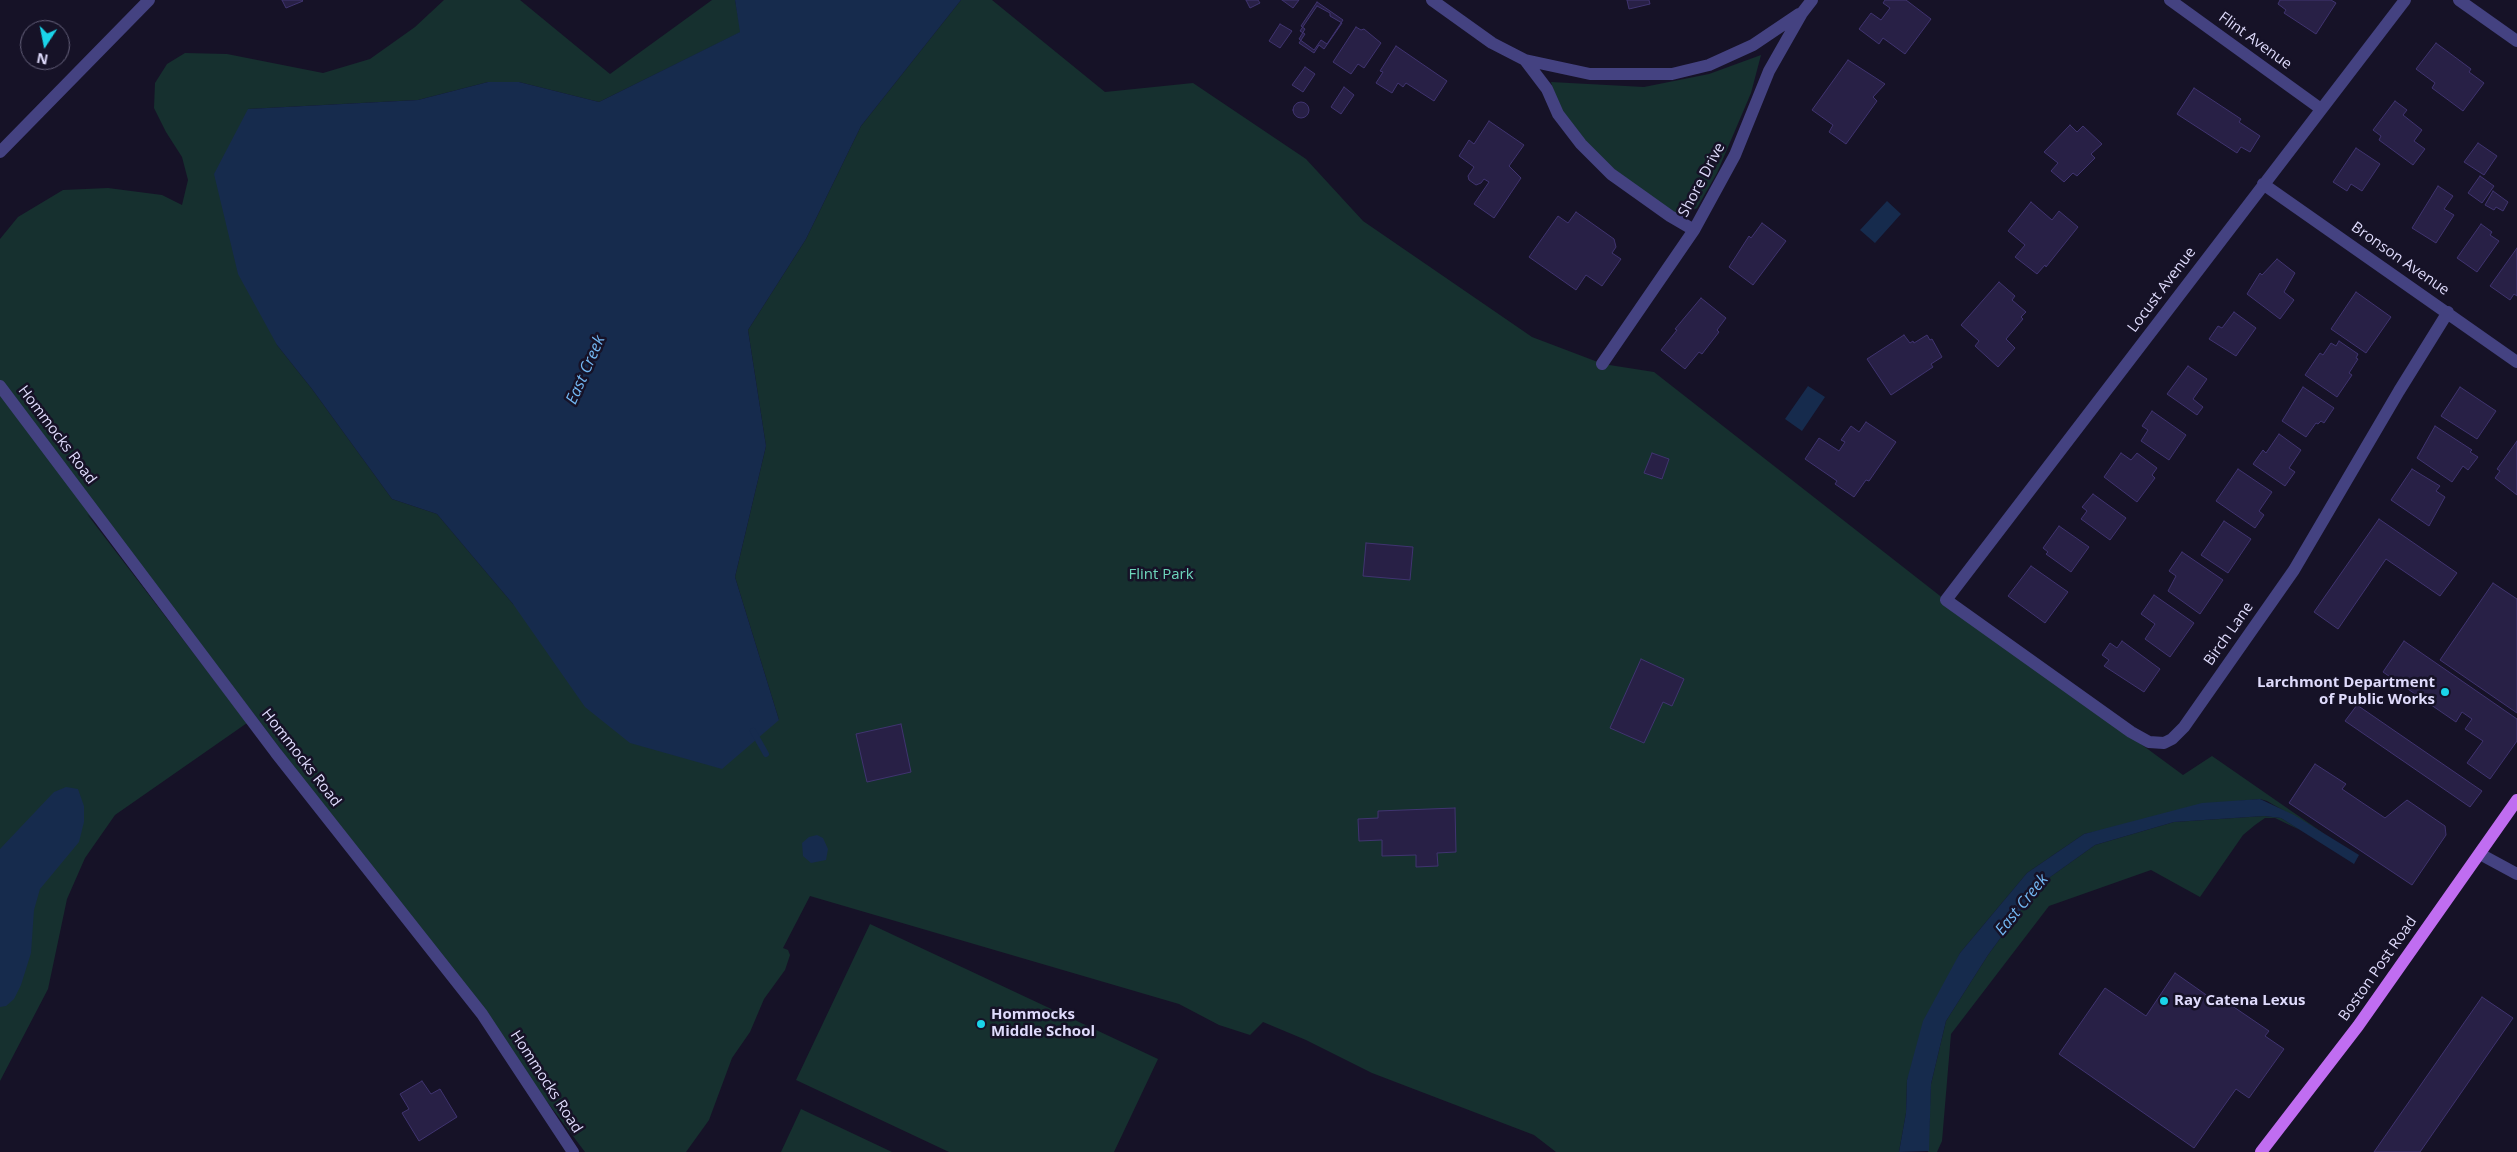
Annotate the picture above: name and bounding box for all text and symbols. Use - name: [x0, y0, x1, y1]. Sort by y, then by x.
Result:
- street label: Flint Avenue: [2215, 8, 2295, 74]
- north arrow: [20, 20, 70, 70]
- text: N: [35, 49, 50, 70]
- street label: Shore Drive: [1675, 140, 1729, 220]
- street label: Bronson Avenue: [2348, 218, 2452, 300]
- street label: Locust Avenue: [2124, 244, 2200, 336]
- water label: East Creek: [562, 333, 610, 407]
- street label: Hommocks Road: [14, 382, 100, 488]
- park label: Flint Park: [1128, 566, 1194, 584]
- street label: Birch Lane: [2200, 599, 2258, 669]
- place label: Larchmont Department of Public Works: [2257, 674, 2435, 709]
- marker: Larchmont Department of Public Works: [2439, 686, 2451, 698]
- street label: Hommocks Road: [257, 706, 345, 810]
- water label: East Creek: [1992, 871, 2052, 939]
- street label: Boston Post Road: [2335, 913, 2421, 1025]
- place label: Ray Catena Lexus: [2174, 992, 2306, 1010]
- marker: Ray Catena Lexus: [2158, 995, 2170, 1007]
- place label: Hommocks Middle School: [991, 1006, 1095, 1041]
- marker: Hommocks Middle School: [975, 1018, 987, 1030]
- street label: Hommocks Road: [506, 1027, 586, 1137]

